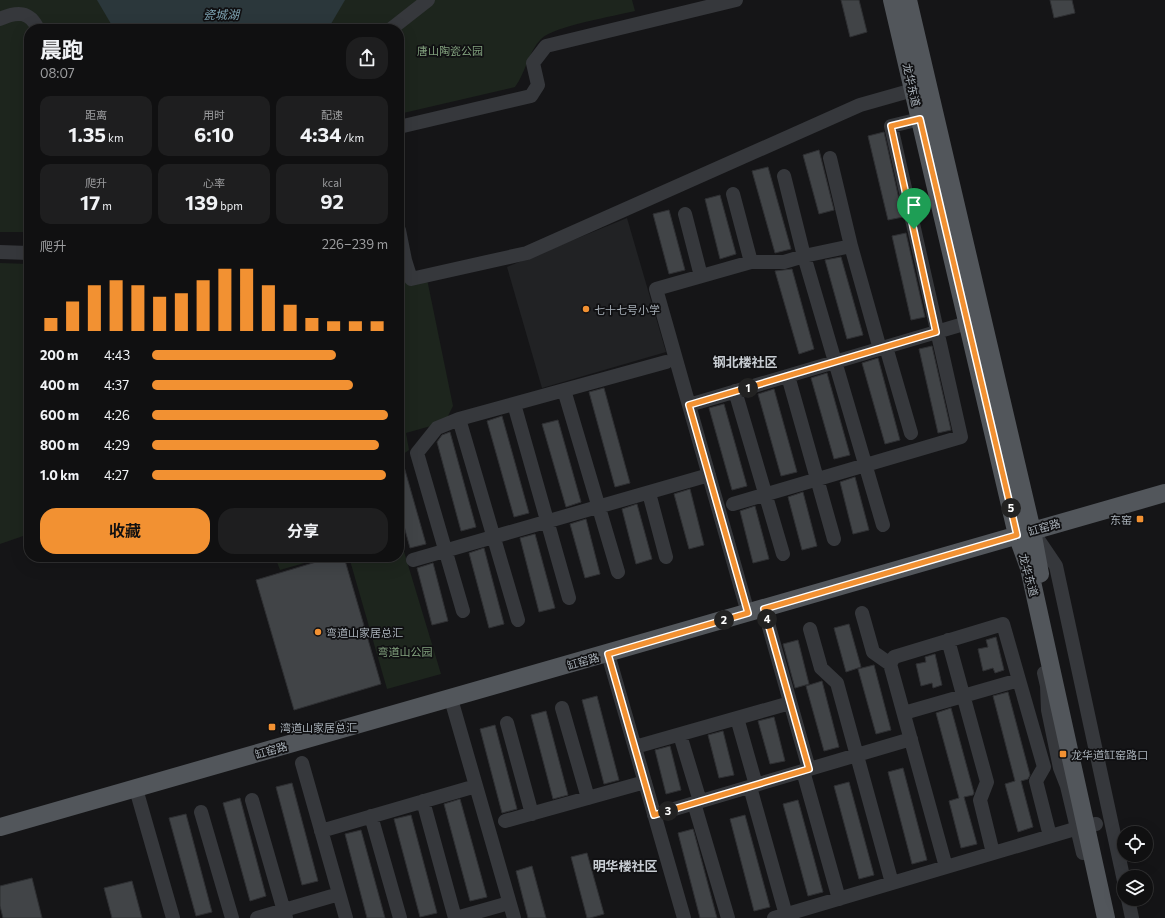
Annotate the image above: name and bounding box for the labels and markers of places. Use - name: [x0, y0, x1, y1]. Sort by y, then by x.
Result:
- pin: [897, 188, 931, 229]
- place label: 七十七号小学: [594, 303, 660, 316]
- marker: 七十七号小学: [581, 304, 591, 314]
- pin: 1: [738, 378, 758, 398]
- pin: 5: [1001, 498, 1021, 518]
- place label: 东窑: [1110, 513, 1132, 526]
- marker: 东窑: [1135, 514, 1145, 524]
- pin: 4: [757, 609, 777, 629]
- pin: 2: [714, 610, 734, 630]
- place label: 弯道山家居总汇: [326, 626, 403, 639]
- marker: 弯道山家居总汇: [313, 627, 323, 637]
- place label: 湾道山家居总汇: [280, 721, 357, 734]
- marker: 湾道山家居总汇: [267, 722, 277, 732]
- place label: 龙华道缸窑路口: [1071, 748, 1148, 761]
- marker: 龙华道缸窑路口: [1058, 749, 1068, 759]
- pin: 3: [658, 801, 678, 821]

